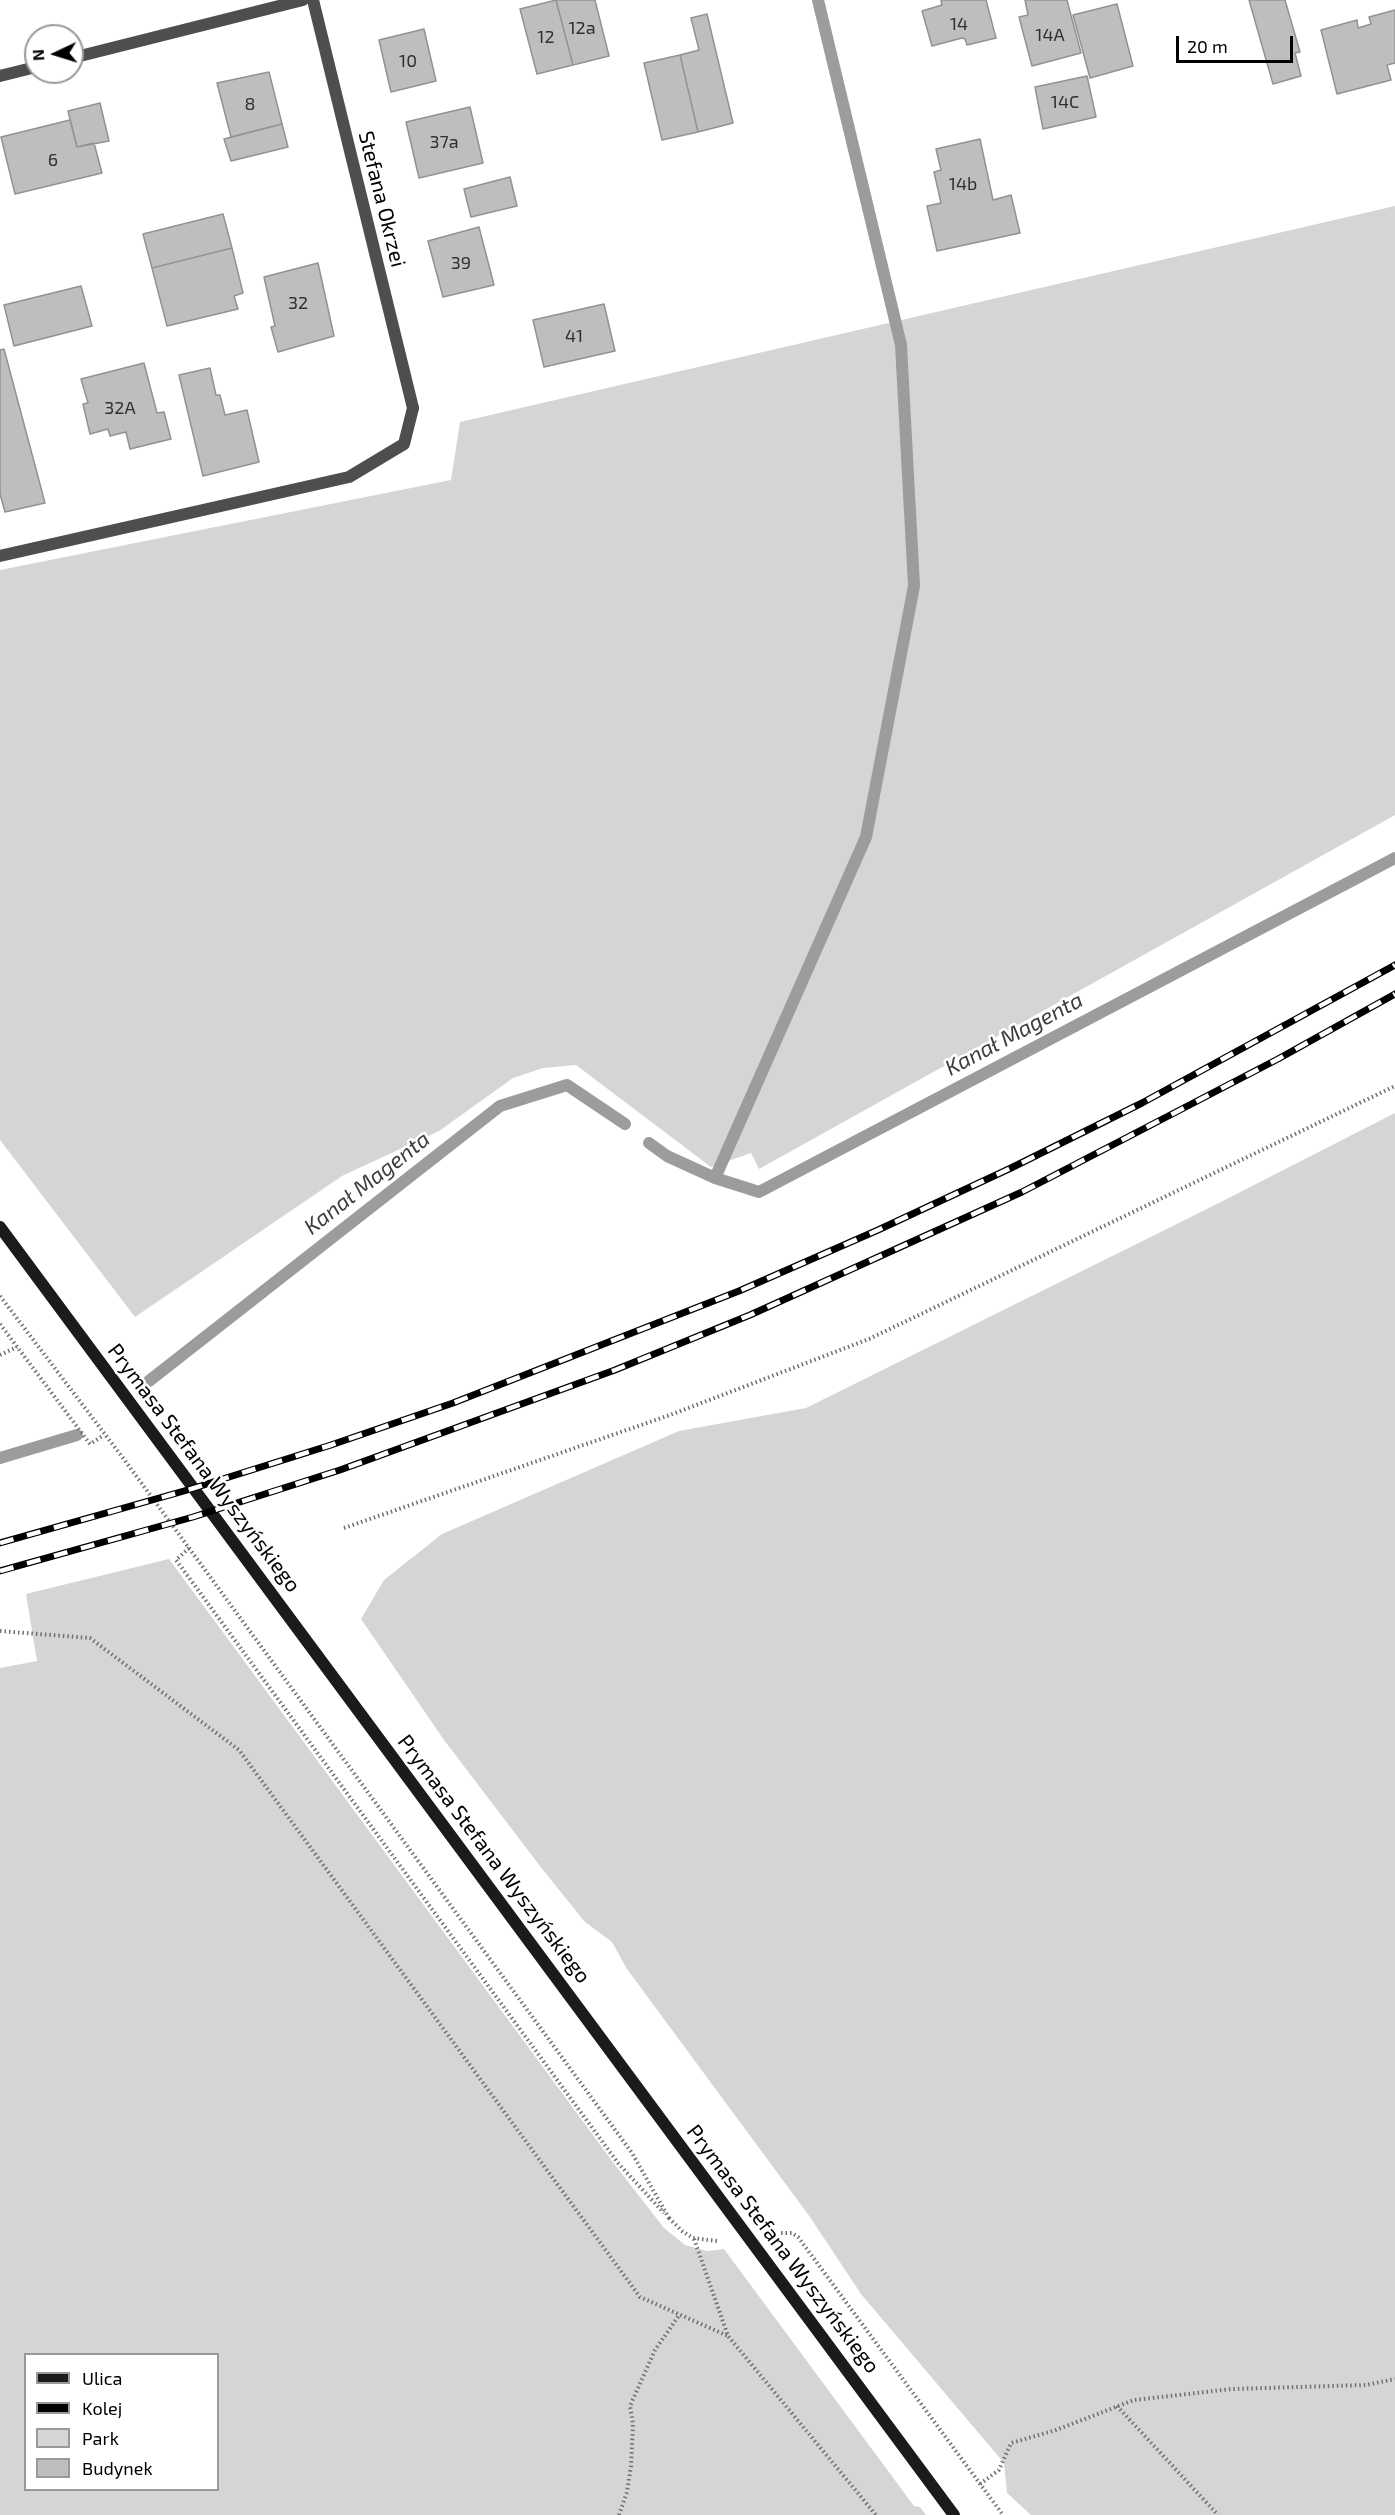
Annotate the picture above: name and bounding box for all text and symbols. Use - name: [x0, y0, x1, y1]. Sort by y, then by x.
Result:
- house number: 14: [950, 13, 968, 35]
- house number: 12a: [568, 17, 596, 39]
- north arrow: [24, 24, 84, 84]
- house number: 14A: [1035, 24, 1065, 46]
- scale bar: [1179, 24, 1296, 62]
- house number: 12: [537, 26, 555, 48]
- text: 20 m: [1187, 35, 1228, 57]
- text: N: [28, 49, 47, 62]
- house number: 10: [399, 50, 417, 72]
- house number: 14C: [1051, 91, 1079, 113]
- house number: 8: [245, 93, 255, 115]
- street label: Stefana Okrzei: [353, 128, 411, 270]
- house number: 37a: [429, 131, 459, 153]
- house number: 6: [48, 149, 58, 171]
- house number: 14b: [949, 173, 977, 195]
- house number: 39: [451, 252, 471, 274]
- house number: 32: [288, 292, 308, 314]
- house number: 41: [565, 325, 583, 347]
- house number: 32A: [104, 397, 136, 419]
- water label: Kanał Magenta: [941, 987, 1087, 1081]
- water label: Kanał Magenta: [299, 1126, 435, 1240]
- street label: Prymasa Stefana Wyszyńskiego: [102, 1339, 306, 1597]
- street label: Prymasa Stefana Wyszyńskiego: [392, 1730, 596, 1988]
- street label: Prymasa Stefana Wyszyńskiego: [681, 2120, 885, 2378]
- legend: [24, 2353, 219, 2491]
- text: Ulica: [82, 2367, 122, 2389]
- text: Kolej: [82, 2397, 122, 2419]
- text: Park: [82, 2427, 119, 2449]
- text: Budynek: [82, 2457, 153, 2479]

